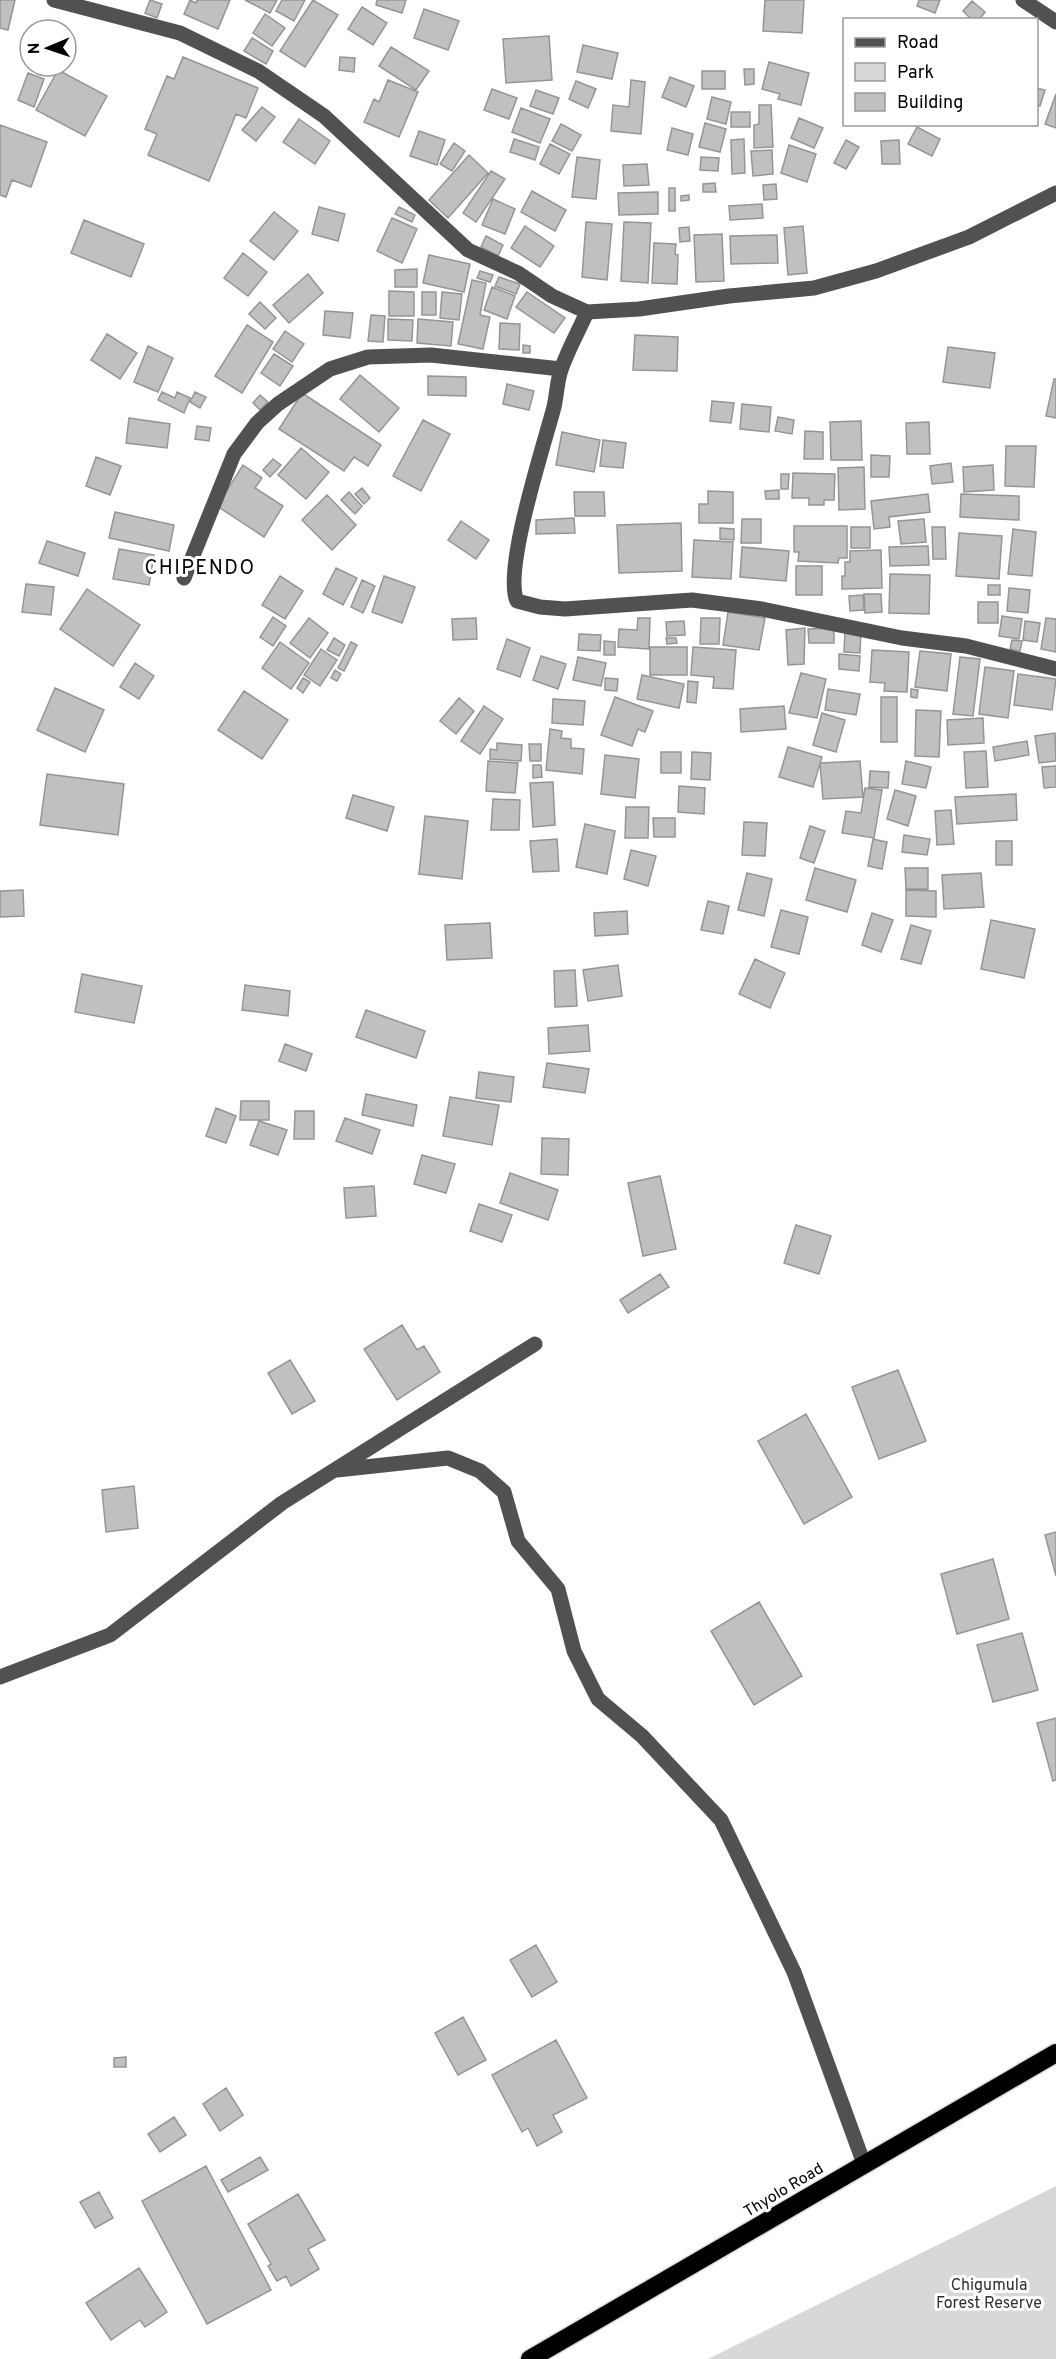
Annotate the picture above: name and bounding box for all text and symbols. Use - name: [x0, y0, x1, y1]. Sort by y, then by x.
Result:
- north arrow: [18, 18, 78, 78]
- legend: [843, 18, 1038, 126]
- text: Road: [897, 32, 939, 55]
- text: N: [25, 42, 45, 55]
- text: Park: [897, 62, 934, 85]
- text: Building: [897, 92, 963, 115]
- district label: CHIPENDO: [144, 556, 256, 582]
- street label: Thyolo Road: [741, 2159, 828, 2222]
- park label: Chigumula Forest Reserve: [936, 2276, 1042, 2314]

